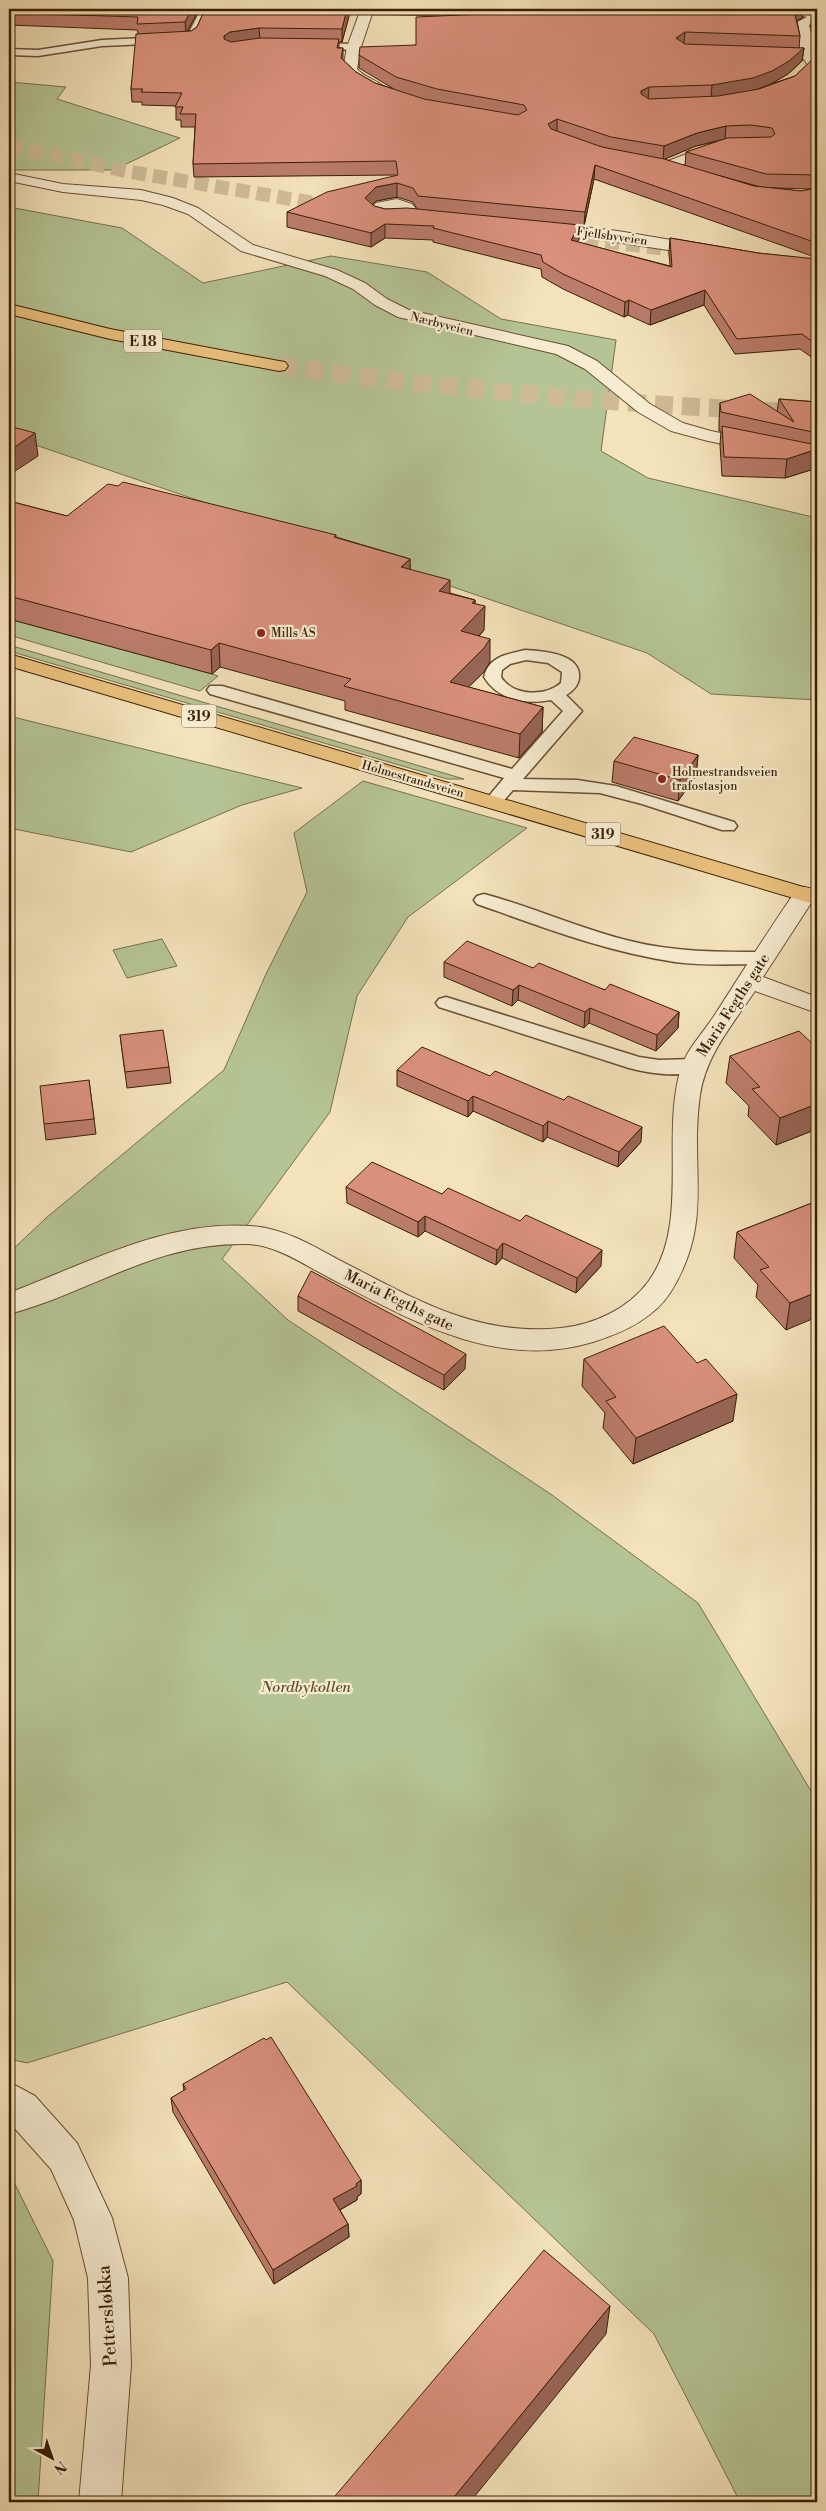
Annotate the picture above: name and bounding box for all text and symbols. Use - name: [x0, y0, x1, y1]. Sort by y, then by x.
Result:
- street label: Fjellsbyveien: [575, 224, 648, 249]
- street label: Nærbyveien: [409, 309, 475, 340]
- road number: E 18: [124, 330, 162, 352]
- place label: Mills AS: [271, 626, 316, 641]
- marker: Mills AS: [255, 627, 267, 639]
- road number: 319: [182, 704, 216, 728]
- street label: Holmestrandsveien: [360, 758, 466, 801]
- place label: Holmestrandsveien trafostasjon: [672, 765, 778, 794]
- marker: Holmestrandsveien trafostasjon: [656, 773, 668, 785]
- road number: 319: [586, 822, 620, 846]
- street label: Maria Fegths gate: [693, 950, 774, 1061]
- street label: Maria Fegths gate: [341, 1266, 457, 1335]
- park label: Nordbykollen: [260, 1678, 352, 1697]
- street label: Pettersløkka: [92, 2264, 123, 2367]
- north arrow: [28, 2434, 78, 2484]
- text: N: [50, 2457, 70, 2478]

